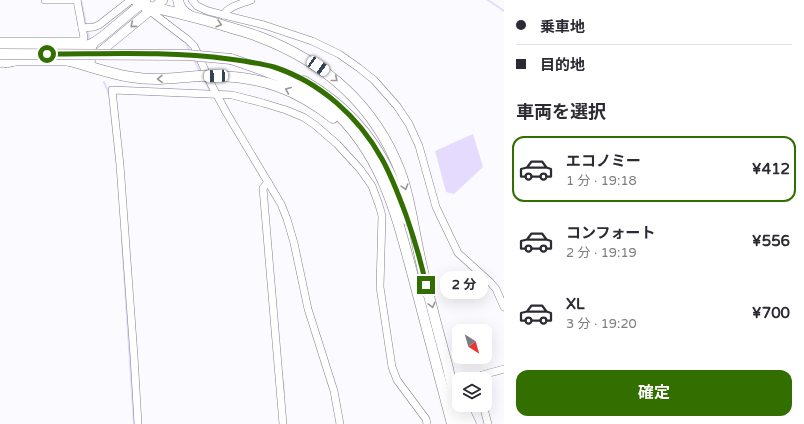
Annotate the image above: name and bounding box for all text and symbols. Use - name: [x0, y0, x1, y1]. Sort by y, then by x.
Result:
- text: 乗車地: [540, 18, 585, 36]
- one-way arrow: [215, 19, 222, 28]
- one-way arrow: [130, 21, 137, 28]
- route start: [38, 45, 56, 63]
- car: [305, 54, 331, 78]
- text: 目的地: [540, 56, 585, 74]
- car: [204, 70, 228, 82]
- one-way arrow: [157, 75, 163, 83]
- one-way arrow: [331, 75, 338, 82]
- one-way arrow: [284, 87, 292, 95]
- text: 車両を選択: [516, 101, 606, 123]
- icon: car: [518, 151, 554, 187]
- text: エコノミー: [566, 152, 641, 170]
- text: ¥412: [752, 160, 790, 178]
- text: 1 分 · 19:18: [566, 173, 637, 189]
- one-way arrow: [400, 183, 409, 190]
- icon: car: [518, 223, 554, 259]
- text: コンフォート: [566, 224, 656, 242]
- text: ¥556: [752, 232, 790, 250]
- text: 2 分 · 19:19: [566, 245, 637, 261]
- callout: 2 分: [440, 271, 488, 299]
- route end: [417, 276, 435, 294]
- text: 2 分: [452, 277, 476, 293]
- icon: car: [518, 295, 554, 331]
- text: XL: [566, 295, 585, 313]
- one-way arrow: [427, 302, 435, 308]
- text: ¥700: [752, 304, 790, 322]
- text: 3 分 · 19:20: [566, 316, 637, 332]
- north arrow: [452, 324, 492, 364]
- map controls: [452, 324, 492, 412]
- button: 確定: [516, 370, 792, 416]
- button: layers: [452, 372, 492, 412]

